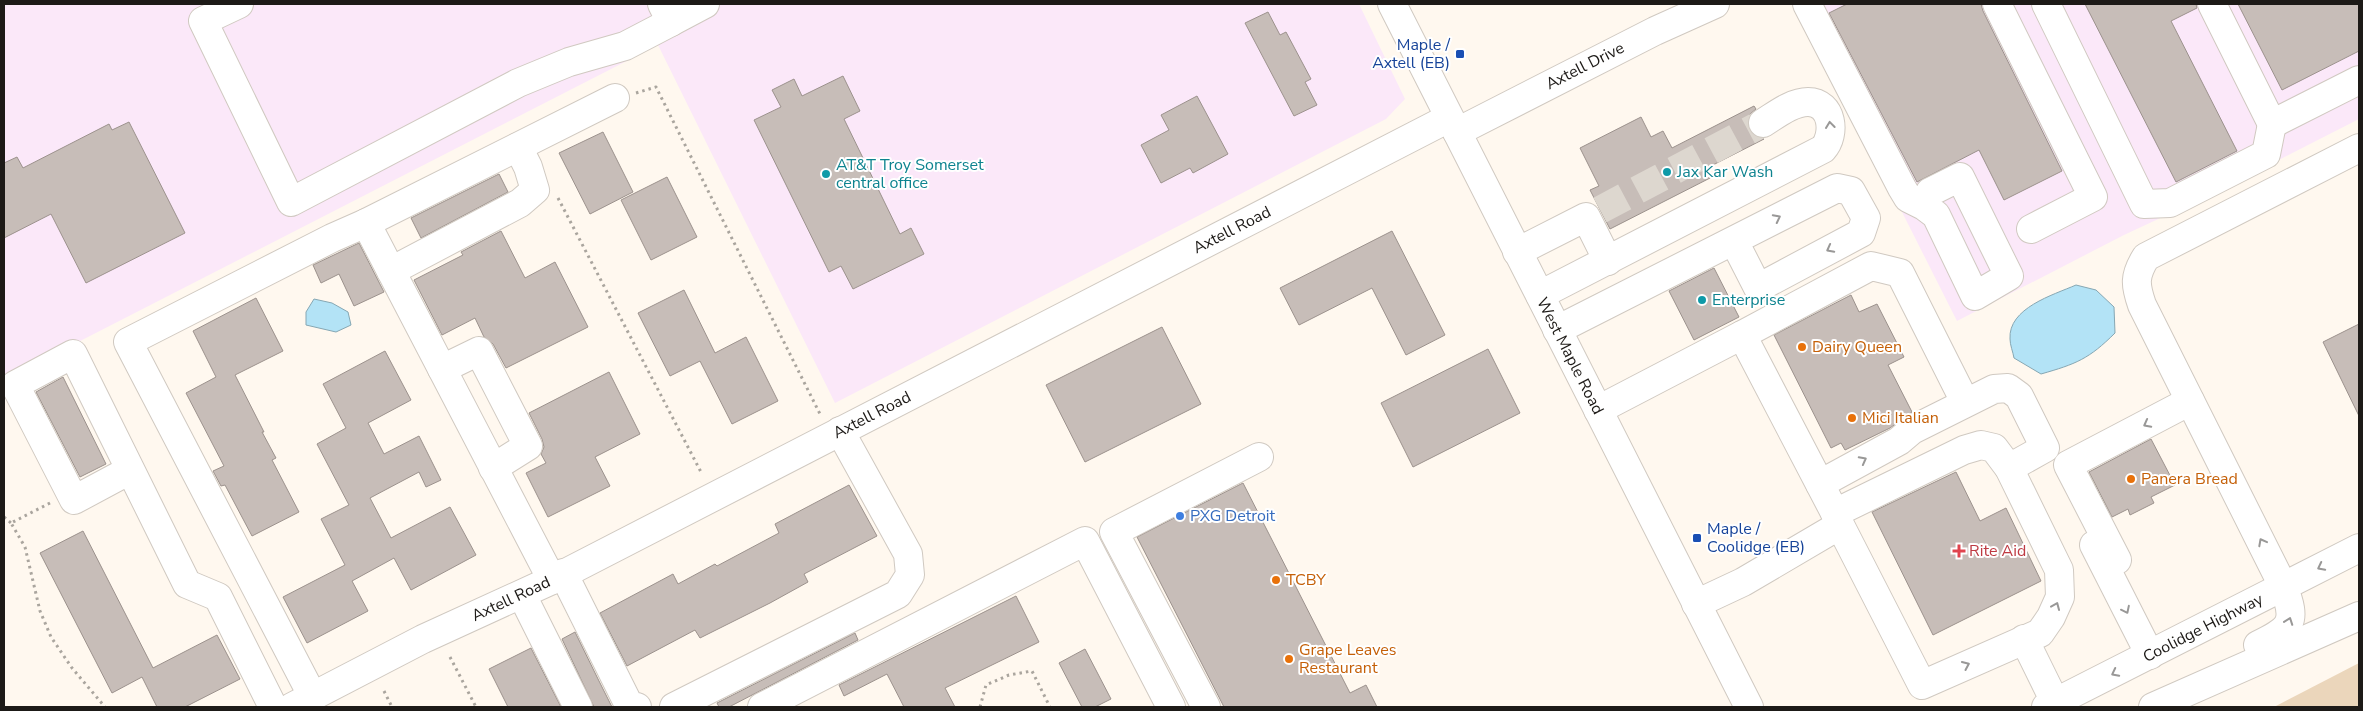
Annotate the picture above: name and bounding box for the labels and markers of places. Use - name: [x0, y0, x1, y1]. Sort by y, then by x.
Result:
- place label: Maple / Axtell (EB): [1372, 34, 1450, 74]
- marker: Maple / Axtell (EB): [1454, 48, 1466, 60]
- place label: AT&T Troy Somerset central office: [836, 154, 984, 194]
- place label: Jax Kar Wash: [1676, 161, 1773, 183]
- marker: Jax Kar Wash: [1661, 166, 1673, 178]
- marker: AT&T Troy Somerset central office: [820, 168, 832, 180]
- place label: Enterprise: [1712, 289, 1785, 311]
- marker: Enterprise: [1696, 294, 1708, 306]
- place label: Dairy Queen: [1812, 336, 1902, 358]
- marker: Dairy Queen: [1796, 341, 1808, 353]
- place label: Mici Italian: [1862, 407, 1939, 429]
- marker: Mici Italian: [1846, 412, 1858, 424]
- place label: Panera Bread: [2141, 468, 2238, 490]
- marker: Panera Bread: [2125, 473, 2137, 485]
- place label: PXG Detroit: [1190, 505, 1276, 527]
- marker: PXG Detroit: [1174, 510, 1186, 522]
- place label: Maple / Coolidge (EB): [1707, 518, 1805, 558]
- marker: Maple / Coolidge (EB): [1691, 532, 1703, 544]
- place label: Rite Aid: [1969, 540, 2026, 562]
- marker: Rite Aid: [1953, 545, 1965, 557]
- place label: TCBY: [1286, 569, 1326, 591]
- marker: TCBY: [1270, 574, 1282, 586]
- place label: Grape Leaves Restaurant: [1299, 639, 1397, 679]
- marker: Grape Leaves Restaurant: [1283, 653, 1295, 665]

